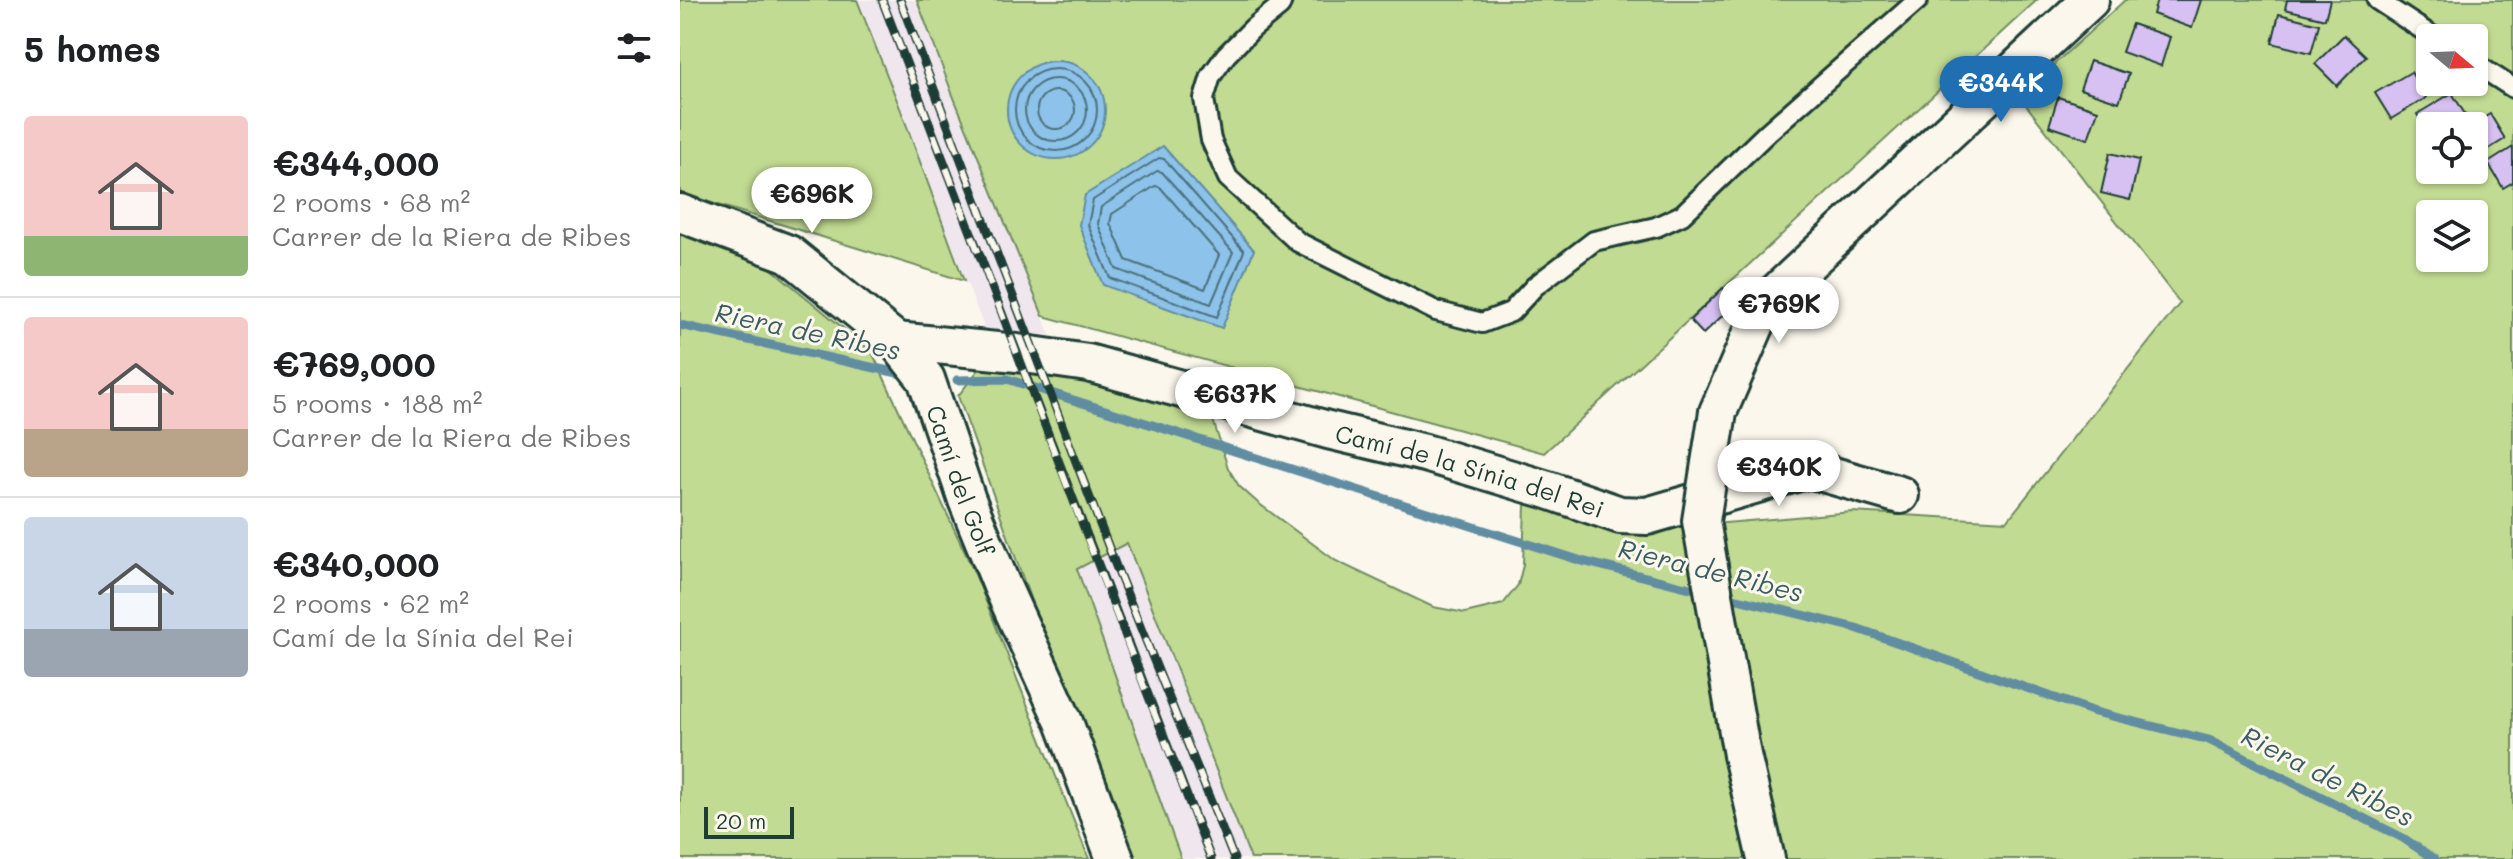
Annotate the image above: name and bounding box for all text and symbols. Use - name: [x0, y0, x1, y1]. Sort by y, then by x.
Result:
- north arrow: [2416, 24, 2488, 96]
- map controls: [2416, 24, 2488, 272]
- text: 5 homes: [24, 26, 161, 71]
- icon: filters: [612, 26, 656, 70]
- pin: €344K: [1945, 56, 2057, 124]
- text: €344K: [1958, 65, 2044, 99]
- button: locate: [2416, 112, 2488, 184]
- text: €344,000: [272, 140, 439, 185]
- icon: home: [88, 148, 184, 244]
- pin: €696K: [756, 167, 868, 235]
- text: €696K: [769, 176, 855, 210]
- text: 2 rooms · 68 m²: [272, 185, 470, 219]
- button: layers: [2416, 200, 2488, 272]
- text: Carrer de la Riera de Ribes: [272, 219, 631, 253]
- pin: €769K: [1723, 277, 1835, 345]
- text: €769K: [1737, 286, 1821, 320]
- water label: Riera de Ribes: [712, 295, 904, 367]
- text: €769,000: [272, 341, 436, 386]
- icon: home: [88, 349, 184, 445]
- pin: €637K: [1179, 367, 1291, 435]
- text: €637K: [1193, 376, 1277, 410]
- text: 5 rooms · 188 m²: [272, 386, 483, 420]
- street label: Camí del Golf: [920, 401, 1004, 560]
- street label: Camí de la Sínia del Rei: [1332, 417, 1609, 524]
- text: Carrer de la Riera de Ribes: [272, 420, 631, 454]
- pin: €340K: [1723, 440, 1835, 508]
- text: €340K: [1736, 449, 1823, 483]
- water label: Riera de Ribes: [1615, 531, 1807, 609]
- text: €340,000: [272, 541, 439, 586]
- icon: home: [88, 549, 184, 645]
- text: 2 rooms · 62 m²: [272, 586, 469, 620]
- text: Camí de la Sínia del Rei: [272, 620, 574, 654]
- water label: Riera de Ribes: [2236, 718, 2420, 834]
- scale bar: [704, 803, 794, 839]
- text: 20 m: [716, 806, 766, 835]

